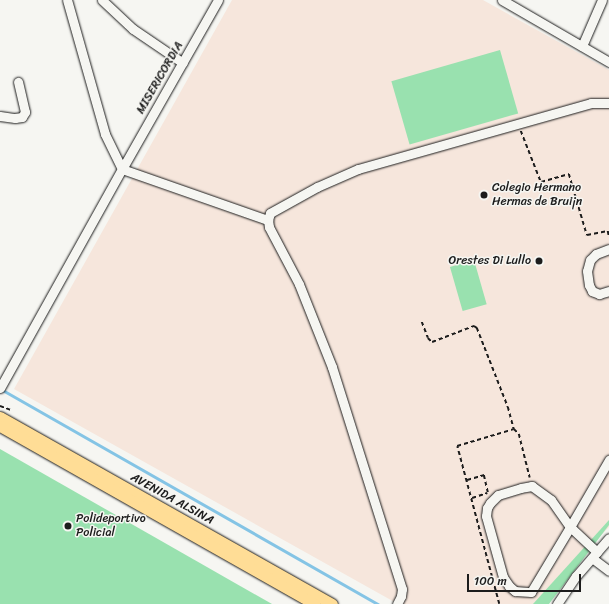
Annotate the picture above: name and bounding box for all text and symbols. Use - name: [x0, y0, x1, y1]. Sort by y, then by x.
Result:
- street label: MISERICORDIA: [134, 39, 186, 117]
- place label: Colegio Hermano Hermas de Bruijn: [492, 181, 583, 209]
- marker: Colegio Hermano Hermas de Bruijn: [479, 190, 489, 200]
- place label: Orestes Di Lullo: [448, 254, 531, 268]
- marker: Orestes Di Lullo: [534, 256, 544, 266]
- street label: AVENIDA ALSINA: [128, 470, 216, 528]
- place label: Polideportivo Policial: [76, 512, 146, 540]
- marker: Polideportivo Policial: [63, 521, 73, 531]
- scale bar: [469, 566, 583, 592]
- text: 100 m: [474, 570, 507, 592]

